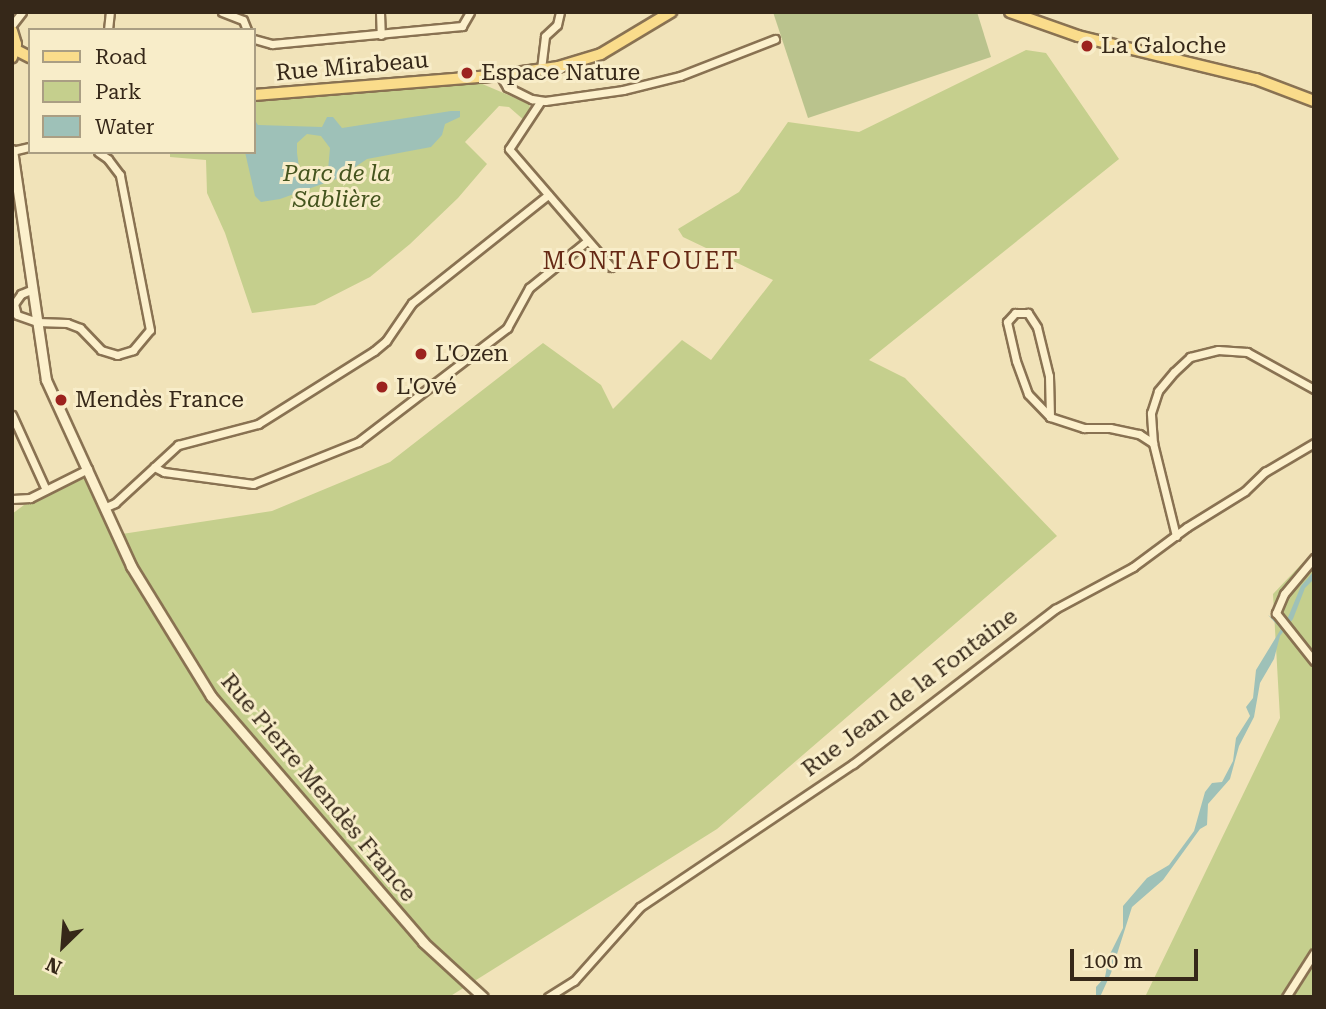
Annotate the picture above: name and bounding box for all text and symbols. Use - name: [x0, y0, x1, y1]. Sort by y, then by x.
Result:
- legend: [28, 28, 256, 154]
- place label: La Galoche: [1101, 32, 1226, 60]
- marker: La Galoche: [1079, 38, 1095, 54]
- text: Road: [95, 45, 147, 69]
- street label: Rue Mirabeau: [274, 47, 430, 87]
- place label: Espace Nature: [481, 59, 640, 87]
- marker: Espace Nature: [459, 65, 475, 81]
- text: Park: [95, 80, 141, 104]
- text: Water: [95, 115, 154, 139]
- park label: Parc de la Sablière: [283, 160, 391, 214]
- district label: MONTAFOUET: [544, 248, 738, 276]
- place label: L'Ozen: [435, 340, 508, 368]
- marker: L'Ozen: [413, 346, 429, 362]
- place label: L'Ové: [396, 373, 457, 401]
- marker: L'Ové: [374, 379, 390, 395]
- place label: Mendès France: [75, 386, 244, 414]
- marker: Mendès France: [53, 392, 69, 408]
- street label: Rue Jean de la Fontaine: [797, 603, 1023, 783]
- street label: Rue Pierre Mendès France: [215, 668, 421, 908]
- north arrow: [28, 911, 98, 981]
- scale bar: [1074, 936, 1202, 980]
- text: 100 m: [1083, 949, 1143, 973]
- text: N: [42, 952, 65, 979]

